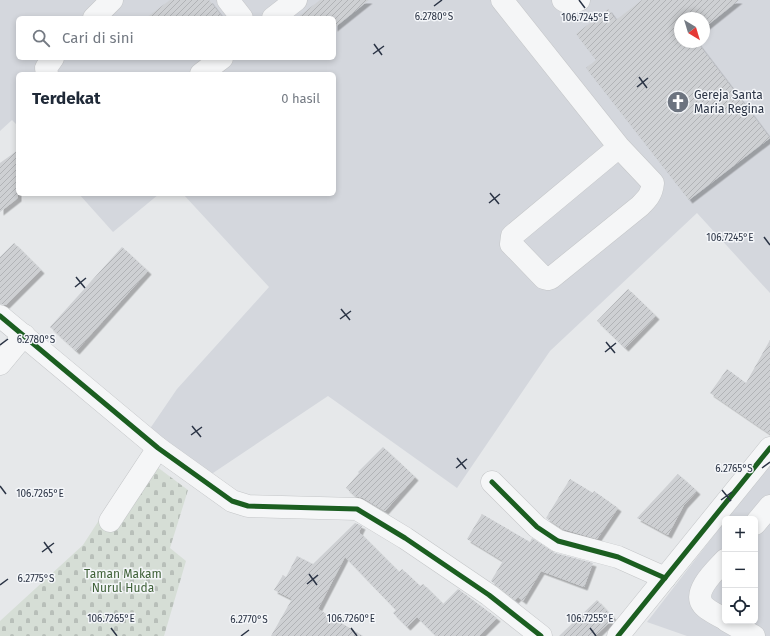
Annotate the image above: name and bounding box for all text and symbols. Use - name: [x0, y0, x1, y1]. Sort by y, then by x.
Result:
- text: 6.2780°S: [415, 11, 454, 23]
- text: 106.7245°E: [561, 12, 609, 24]
- north arrow: [674, 12, 710, 48]
- search box: [16, 16, 336, 60]
- icon: search: [30, 27, 52, 49]
- text: Cari di sini: [62, 29, 134, 47]
- text: Terdekat: [32, 88, 101, 109]
- place label: Gereja Santa Maria Regina: [694, 88, 764, 116]
- church icon: Gereja Santa Maria Regina: [665, 89, 691, 115]
- text: 0 hasil: [281, 91, 320, 106]
- text: 106.7245°E: [706, 232, 754, 244]
- text: 6.2780°S: [17, 334, 56, 346]
- text: 6.2765°S: [715, 463, 753, 475]
- text: 106.7265°E: [16, 488, 64, 500]
- map controls: [722, 516, 758, 624]
- button: +: [722, 516, 758, 552]
- button: −: [722, 552, 758, 588]
- park label: Taman Makam Nurul Huda: [84, 567, 162, 595]
- text: 6.2775°S: [18, 573, 55, 585]
- button: locate: [722, 588, 758, 624]
- text: 106.7265°E: [87, 613, 135, 625]
- text: 106.7260°E: [327, 613, 375, 625]
- text: 106.7255°E: [566, 613, 614, 625]
- text: 6.2770°S: [230, 614, 268, 626]

